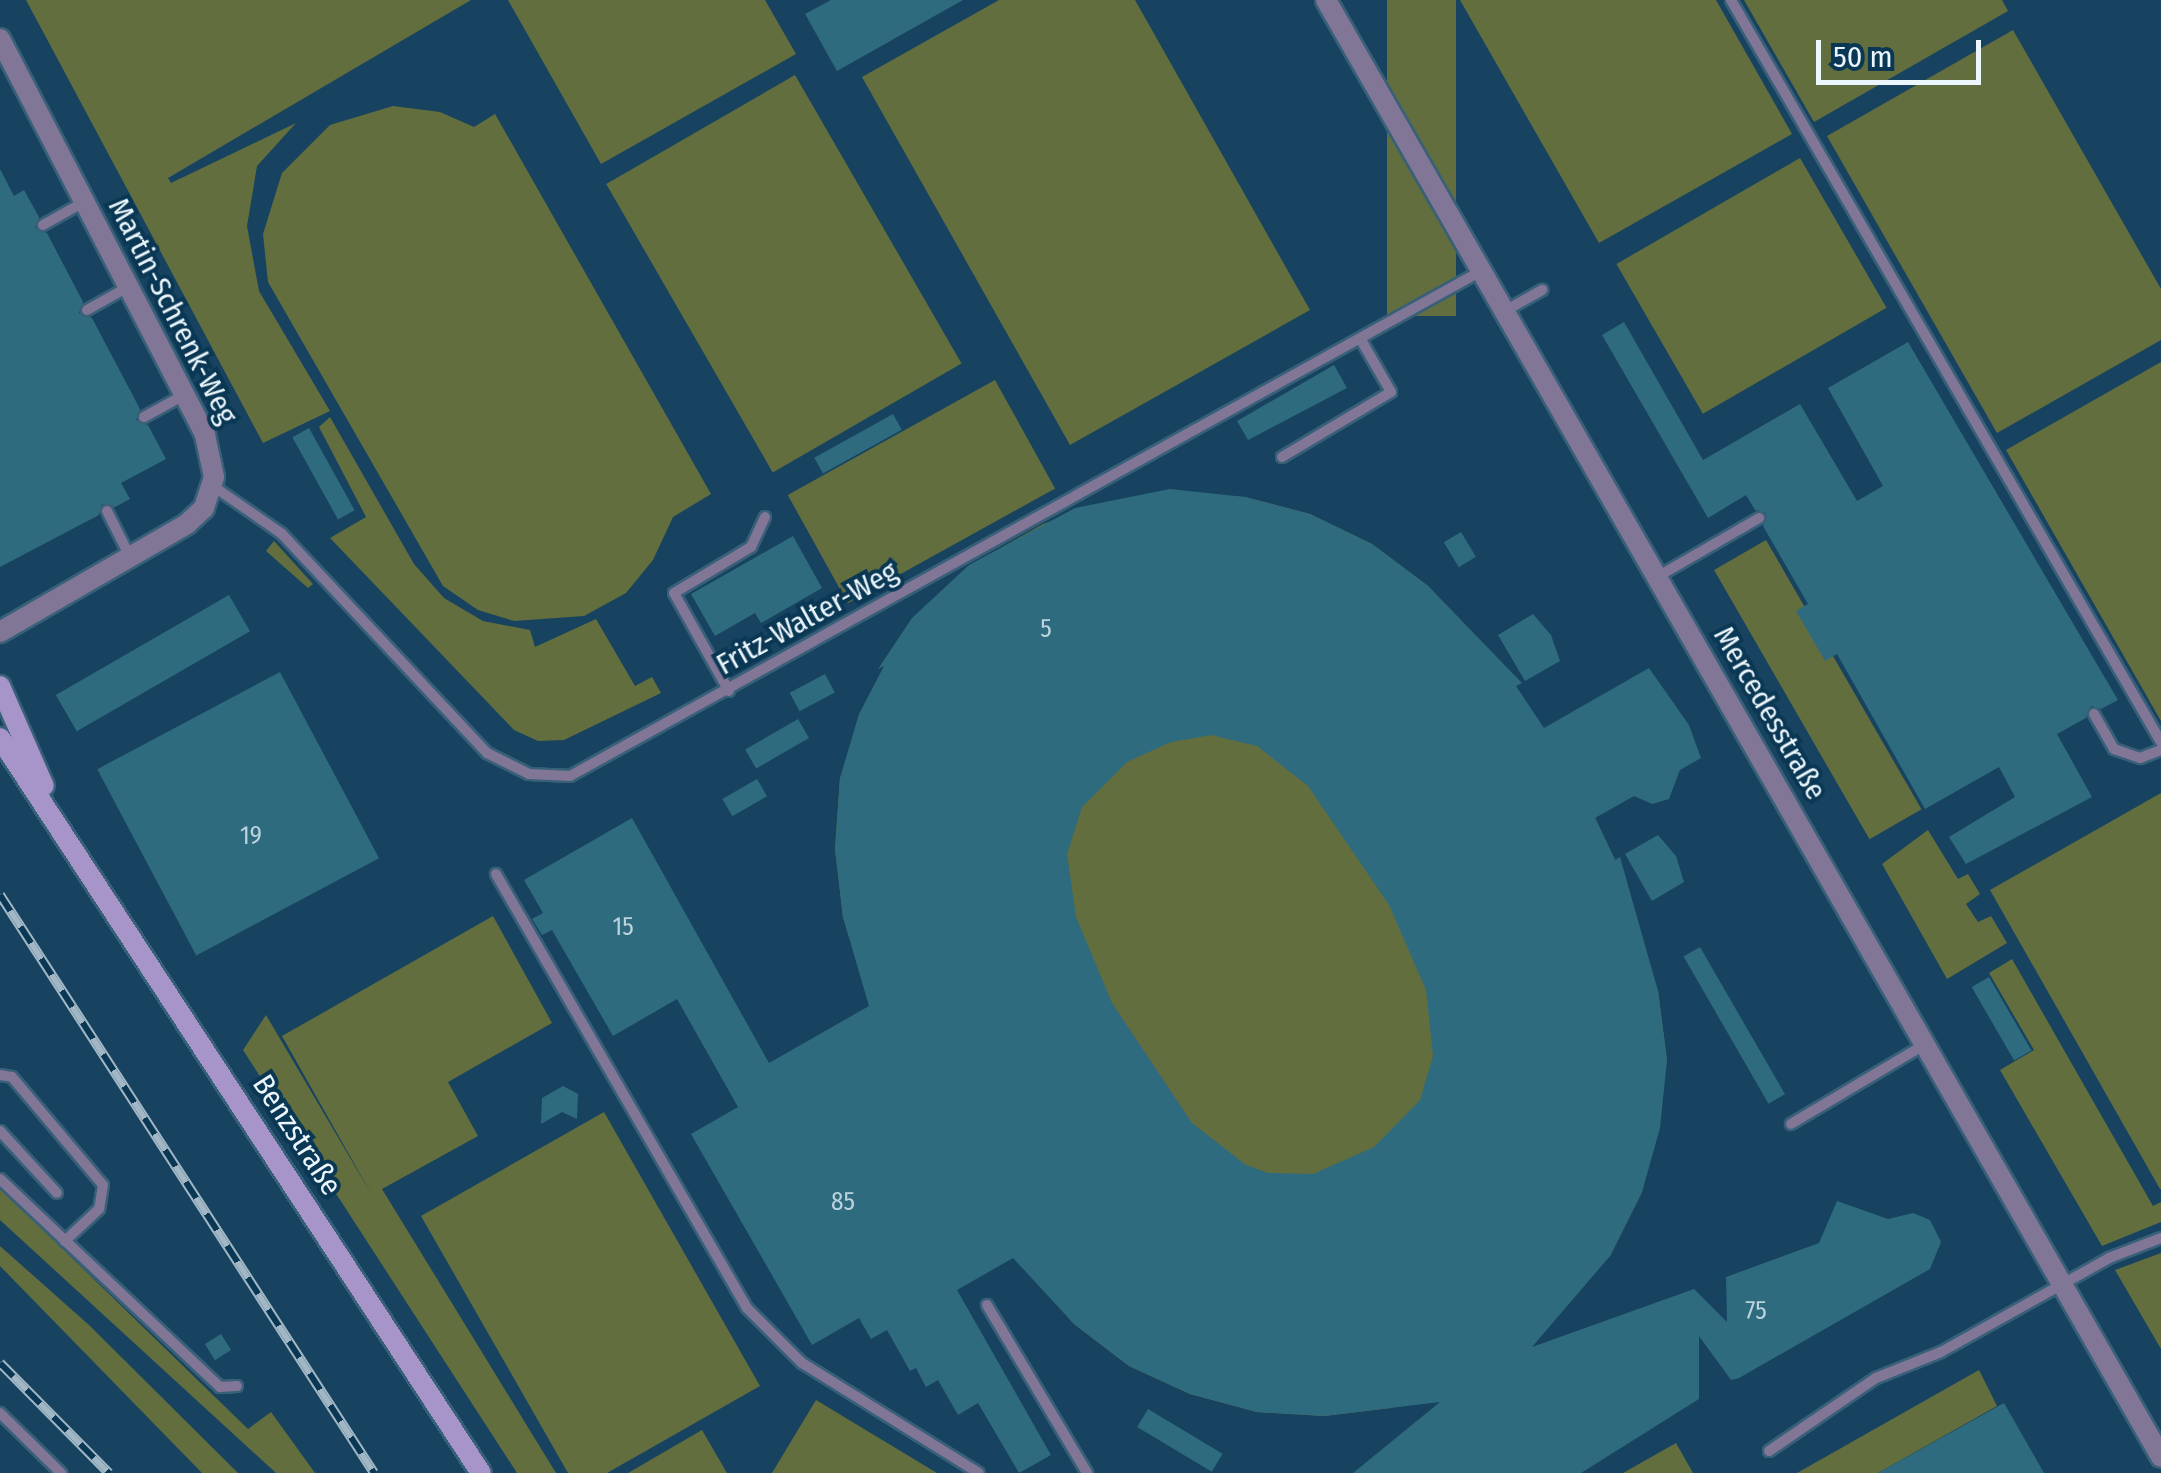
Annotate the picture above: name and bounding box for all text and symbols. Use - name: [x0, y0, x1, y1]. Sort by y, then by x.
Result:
- scale bar: [1821, 20, 1986, 82]
- text: 50 m: [1833, 39, 1893, 75]
- street label: Martin-Schrenk-Weg: [101, 192, 245, 430]
- street label: Fritz-Walter-Weg: [710, 553, 904, 683]
- house number: 5: [1040, 614, 1052, 644]
- street label: Mercedesstraße: [1706, 620, 1834, 806]
- house number: 19: [240, 821, 262, 851]
- house number: 15: [612, 912, 634, 942]
- street label: Benzstraße: [245, 1068, 349, 1202]
- house number: 85: [831, 1187, 855, 1217]
- house number: 75: [1745, 1296, 1767, 1326]

